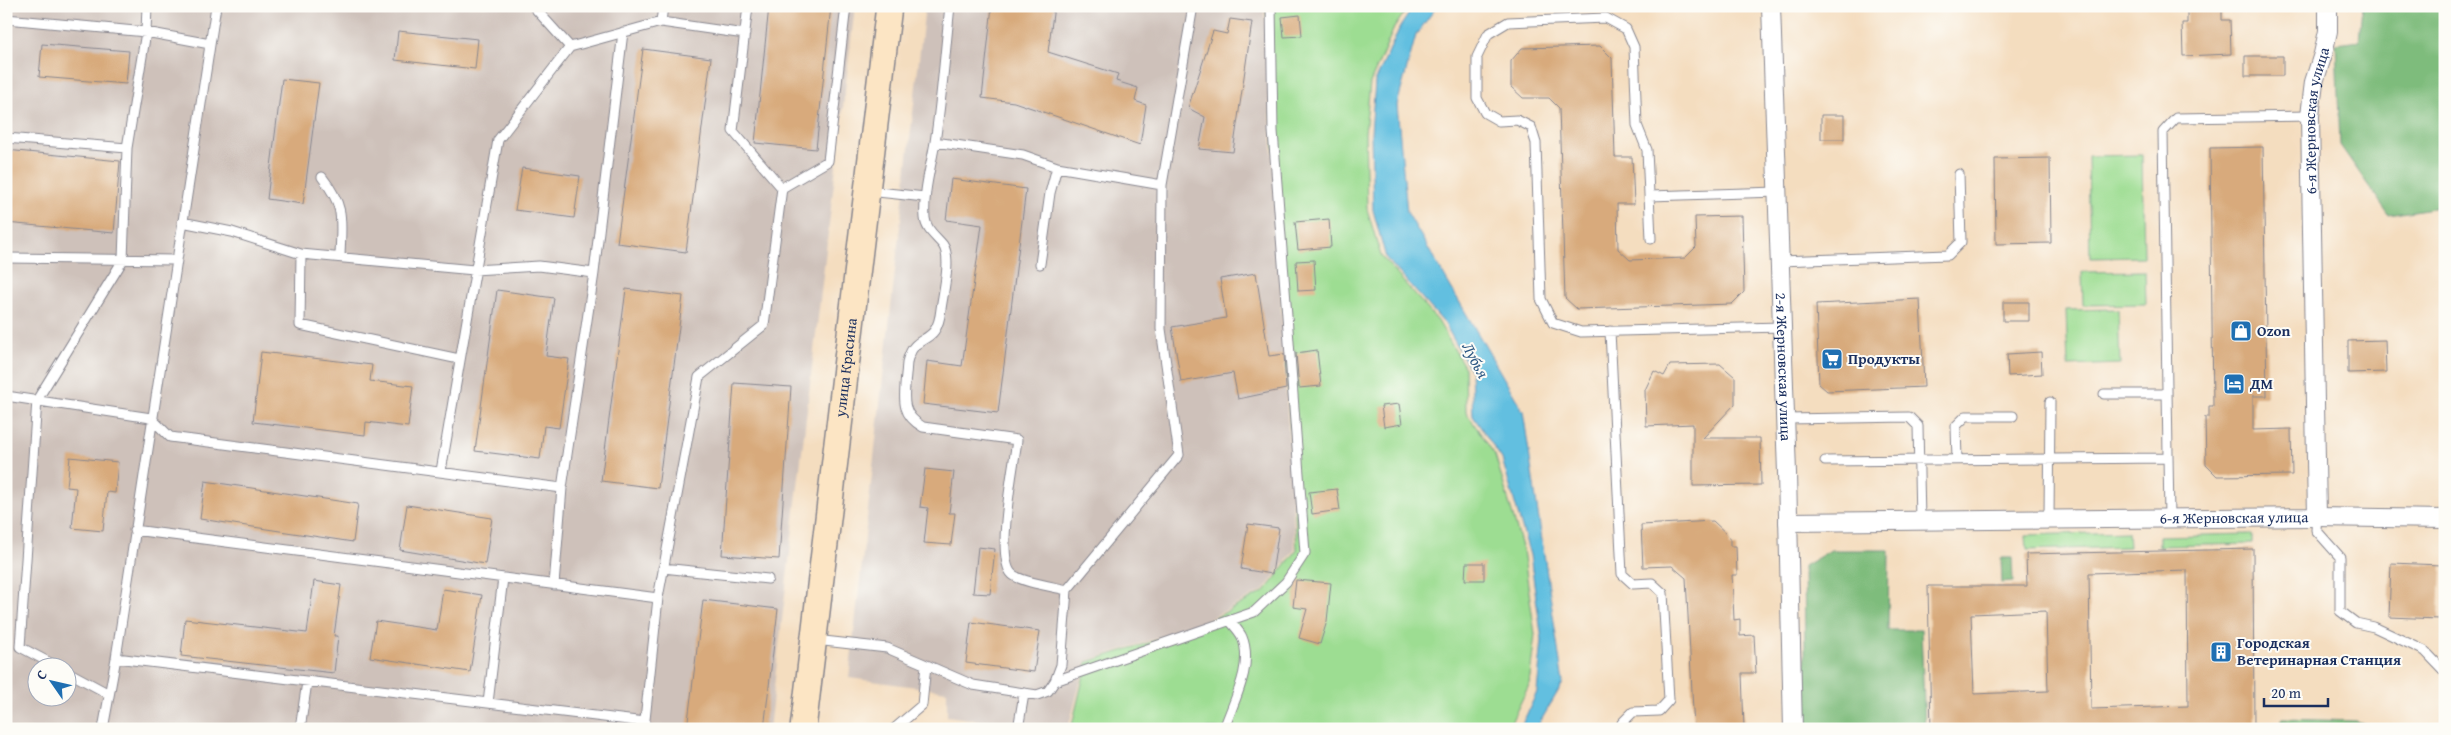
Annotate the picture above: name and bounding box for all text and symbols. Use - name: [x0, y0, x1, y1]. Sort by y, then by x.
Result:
- street label: 6-я Жерновская улица: [2299, 44, 2334, 195]
- street label: 2-я Жерновская улица: [1771, 292, 1797, 442]
- street label: улица Красина: [829, 316, 862, 419]
- shop icon: Ozon: [2229, 319, 2253, 343]
- place label: Ozon: [2257, 320, 2291, 341]
- water label: Лубья: [1457, 338, 1496, 382]
- supermarket icon: Продукты: [1820, 347, 1844, 371]
- place label: Продукты: [1848, 348, 1920, 369]
- hotel icon: ДМ: [2222, 372, 2246, 396]
- place label: ДМ: [2249, 373, 2273, 394]
- street label: 6-я Жерновская улица: [2160, 506, 2309, 528]
- place label: Городская Ветеринарная Станция: [2237, 632, 2401, 670]
- building icon: Городская Ветеринарная Станция: [2209, 640, 2233, 664]
- north arrow: [28, 658, 78, 708]
- text: С: [31, 666, 52, 684]
- scale bar: [2264, 675, 2327, 707]
- text: 20 m: [2271, 682, 2302, 703]

